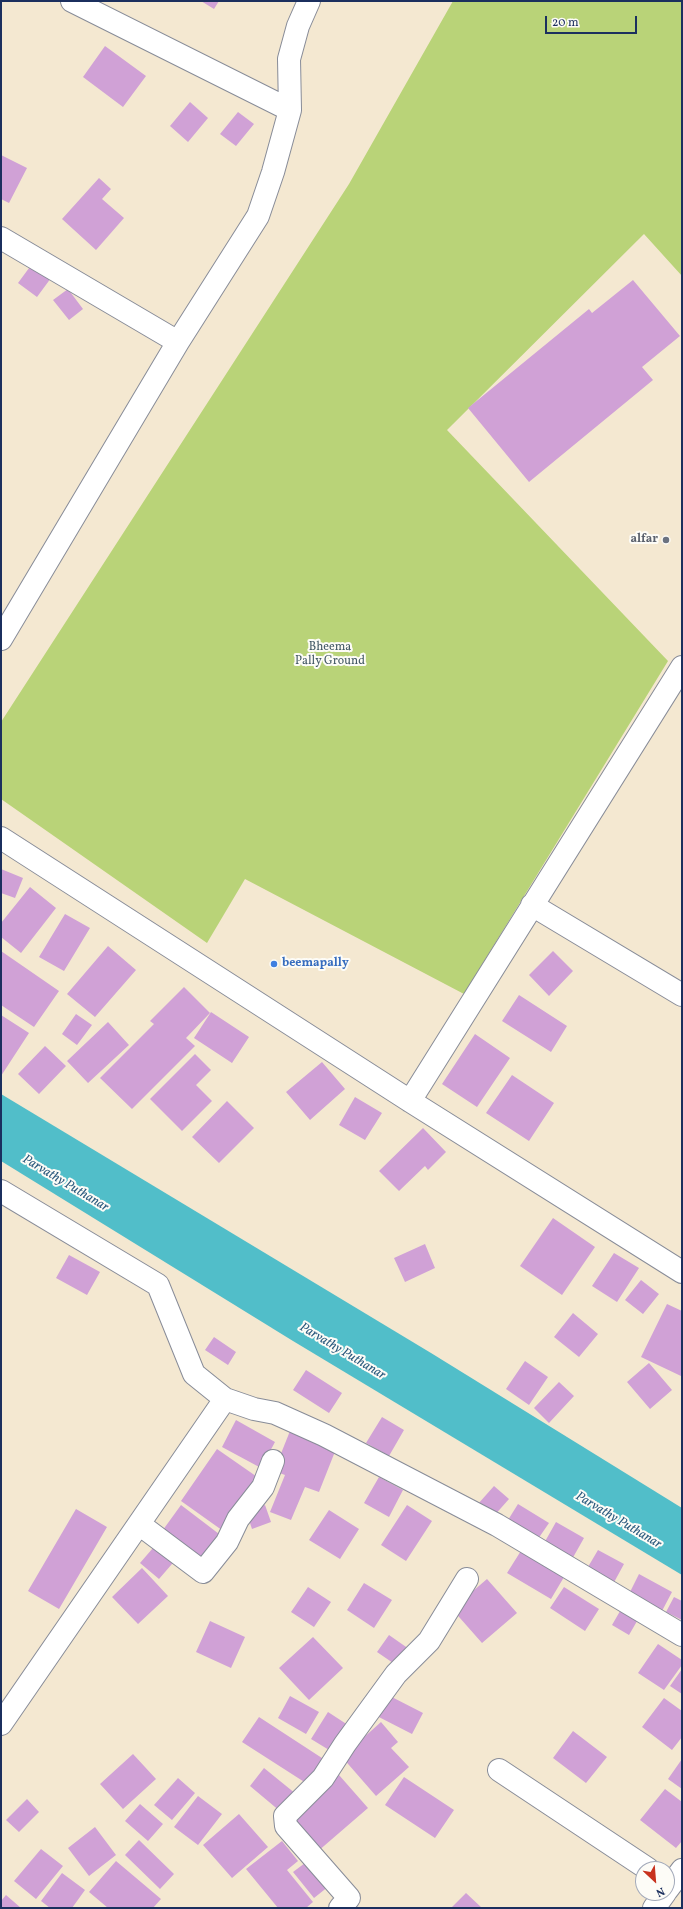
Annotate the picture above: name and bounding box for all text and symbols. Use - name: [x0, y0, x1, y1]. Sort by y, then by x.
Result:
- scale bar: [547, 8, 639, 34]
- text: 20 m: [552, 15, 579, 31]
- place label: alfar: [630, 533, 658, 547]
- marker: alfar: [661, 535, 671, 545]
- park label: Bheema Pally Ground: [295, 641, 365, 669]
- place label: beemapally: [282, 957, 349, 971]
- marker: beemapally: [269, 959, 279, 969]
- water label: Parvathy Puthanar: [19, 1152, 111, 1216]
- water label: Parvathy Puthanar: [296, 1320, 388, 1384]
- water label: Parvathy Puthanar: [572, 1489, 664, 1553]
- north arrow: [635, 1861, 675, 1901]
- text: N: [653, 1883, 667, 1900]

